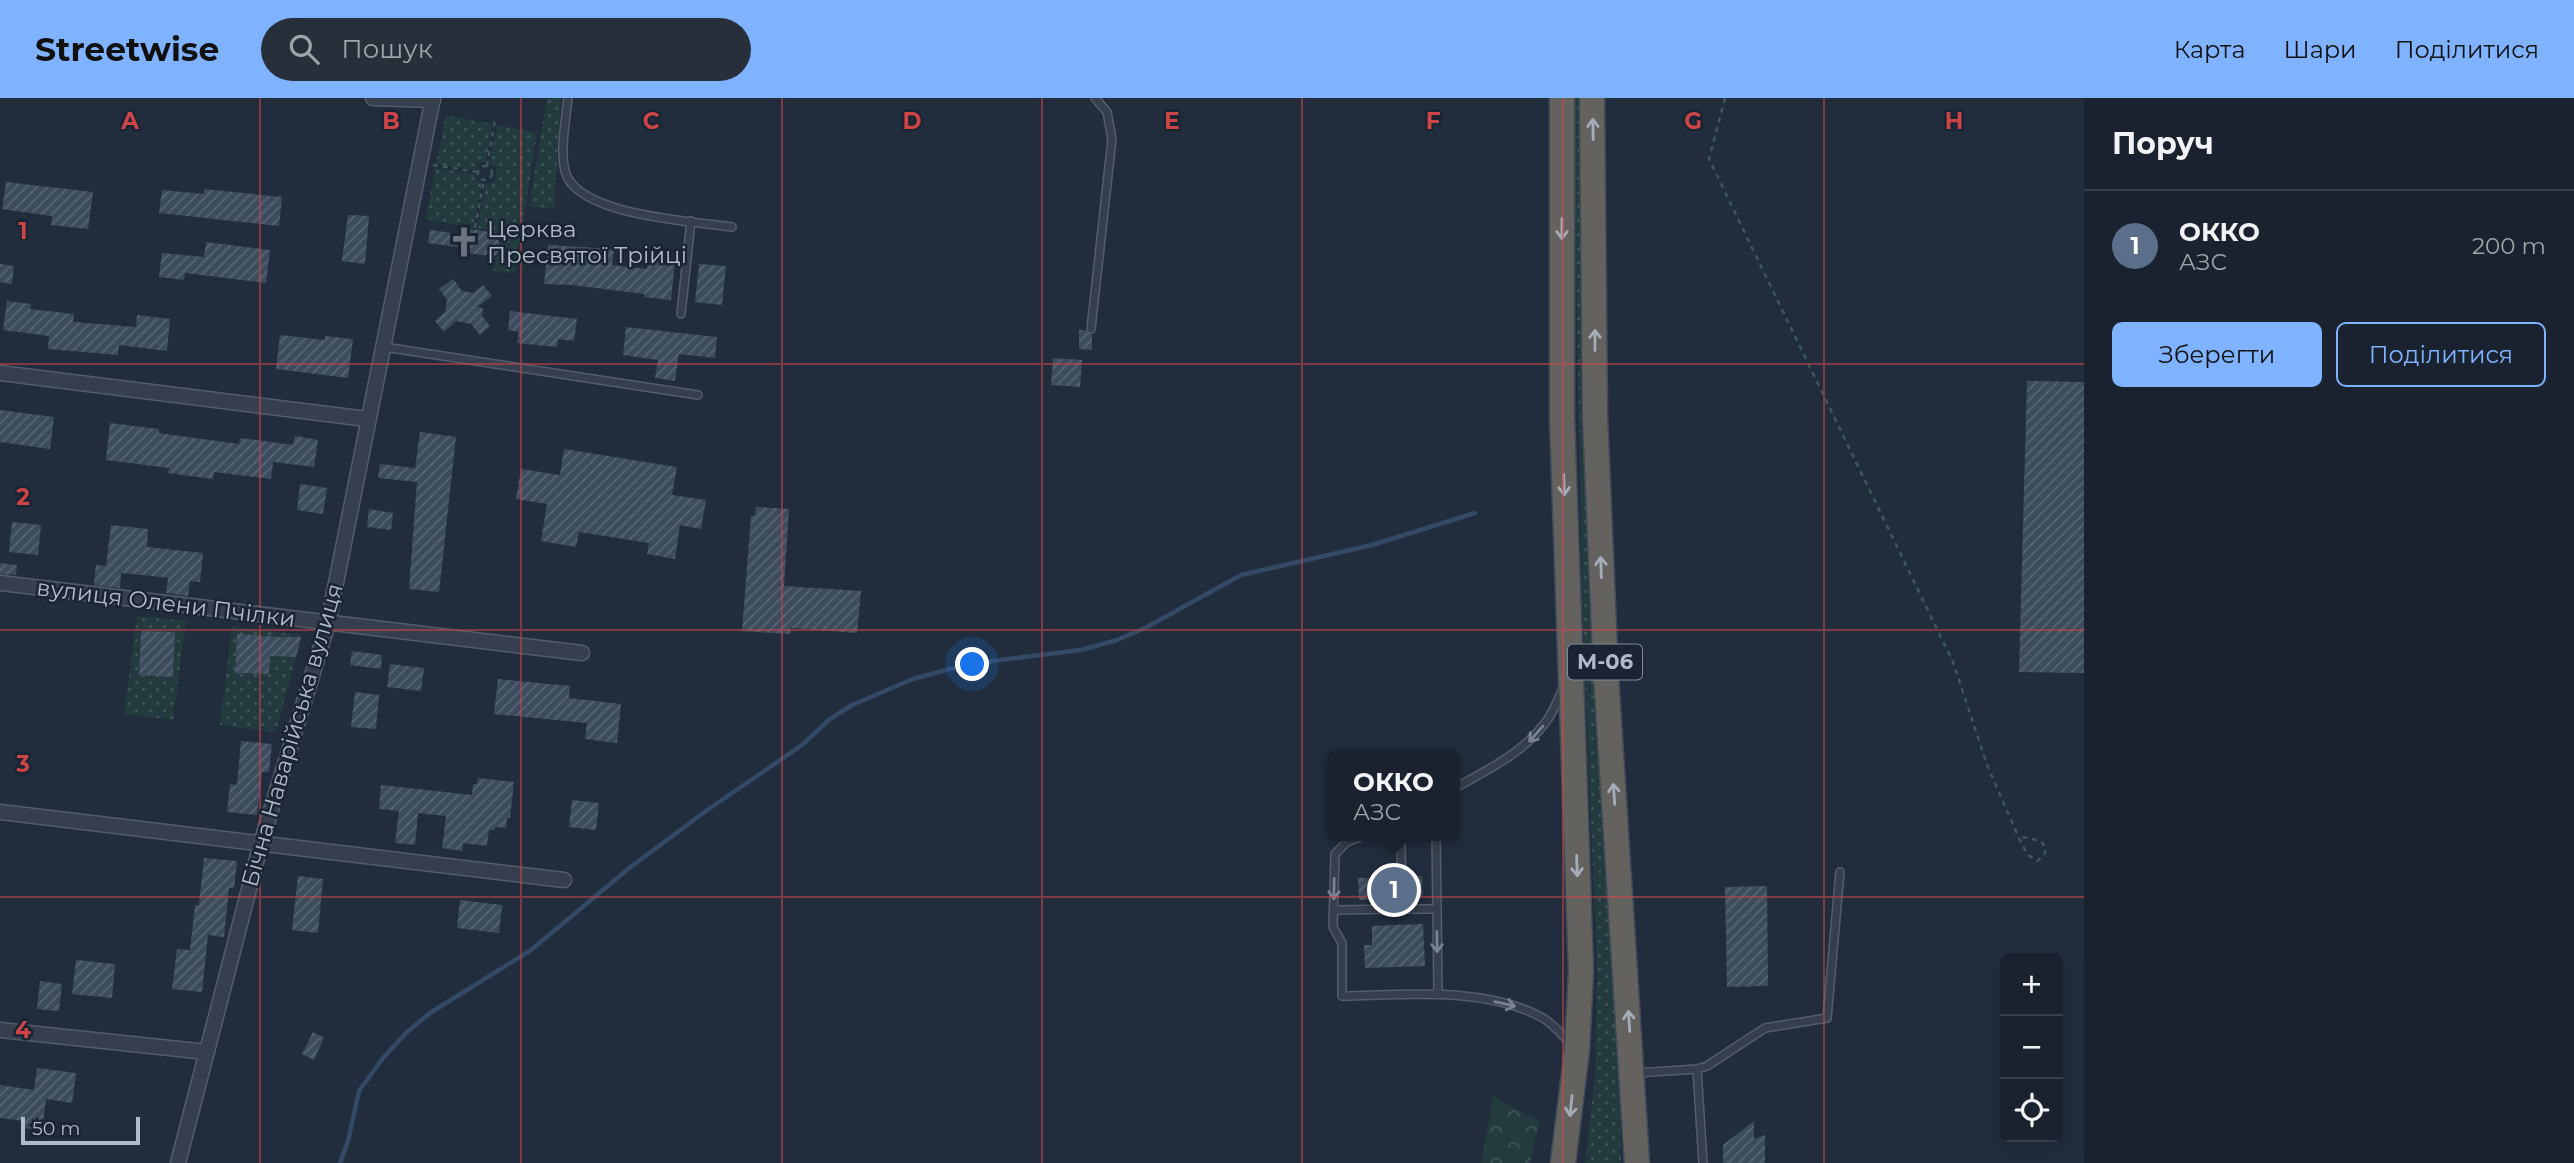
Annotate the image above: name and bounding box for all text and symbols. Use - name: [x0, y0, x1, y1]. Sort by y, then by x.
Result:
- search box: [261, 18, 751, 81]
- text: Streetwise: [35, 29, 219, 69]
- icon: search: [285, 30, 323, 68]
- text: Пошук: [341, 33, 433, 65]
- text: Карта: [2174, 35, 2245, 64]
- text: Шари: [2283, 35, 2357, 64]
- text: Поділитися: [2395, 35, 2539, 64]
- text: A: [120, 107, 139, 135]
- text: B: [382, 107, 400, 135]
- text: C: [643, 107, 660, 135]
- text: D: [903, 107, 922, 135]
- text: E: [1164, 107, 1180, 135]
- text: F: [1426, 107, 1441, 135]
- text: G: [1684, 107, 1702, 135]
- text: H: [1945, 107, 1963, 135]
- one-way arrow: [1586, 118, 1600, 141]
- text: Поруч: [2112, 125, 2214, 162]
- place label: Церква Пресвятої Трійці: [487, 215, 687, 269]
- text: ОККО: [2179, 216, 2260, 248]
- text: 1: [18, 217, 28, 245]
- one-way arrow: [1555, 217, 1569, 240]
- church icon: Церква Пресвятої Трійці: [447, 225, 481, 259]
- text: 1: [2130, 232, 2140, 260]
- text: 200 m: [2472, 232, 2546, 260]
- text: АЗС: [2179, 248, 2227, 276]
- button: Зберегти: [2112, 322, 2322, 387]
- button: Поділитися: [2336, 322, 2546, 387]
- one-way arrow: [1588, 329, 1602, 352]
- one-way arrow: [1558, 473, 1571, 496]
- text: 2: [16, 483, 30, 511]
- one-way arrow: [1595, 556, 1608, 579]
- street label: вулиця Олени Пчілки: [35, 573, 297, 633]
- street label: Бічна Наварійська вулиця: [235, 580, 349, 890]
- road number: М-06: [1568, 644, 1642, 680]
- your location: [955, 647, 989, 681]
- one-way arrow: [1528, 724, 1544, 742]
- text: 3: [15, 750, 30, 778]
- popup: [1327, 750, 1460, 841]
- text: ОККО: [1353, 766, 1434, 798]
- one-way arrow: [1607, 783, 1620, 806]
- text: АЗС: [1353, 798, 1401, 826]
- one-way arrow: [1571, 854, 1584, 877]
- pin: 1: [1371, 864, 1417, 916]
- one-way arrow: [1327, 877, 1341, 900]
- one-way arrow: [1430, 930, 1444, 953]
- map controls: [2000, 953, 2063, 1142]
- button: +: [2000, 953, 2063, 1016]
- one-way arrow: [1494, 998, 1516, 1011]
- one-way arrow: [1622, 1011, 1635, 1033]
- text: 4: [15, 1016, 31, 1044]
- button: −: [2000, 1016, 2063, 1079]
- button: locate: [2000, 1079, 2063, 1142]
- one-way arrow: [1564, 1095, 1577, 1117]
- scale bar: [21, 1114, 140, 1146]
- text: 50 m: [32, 1117, 80, 1140]

